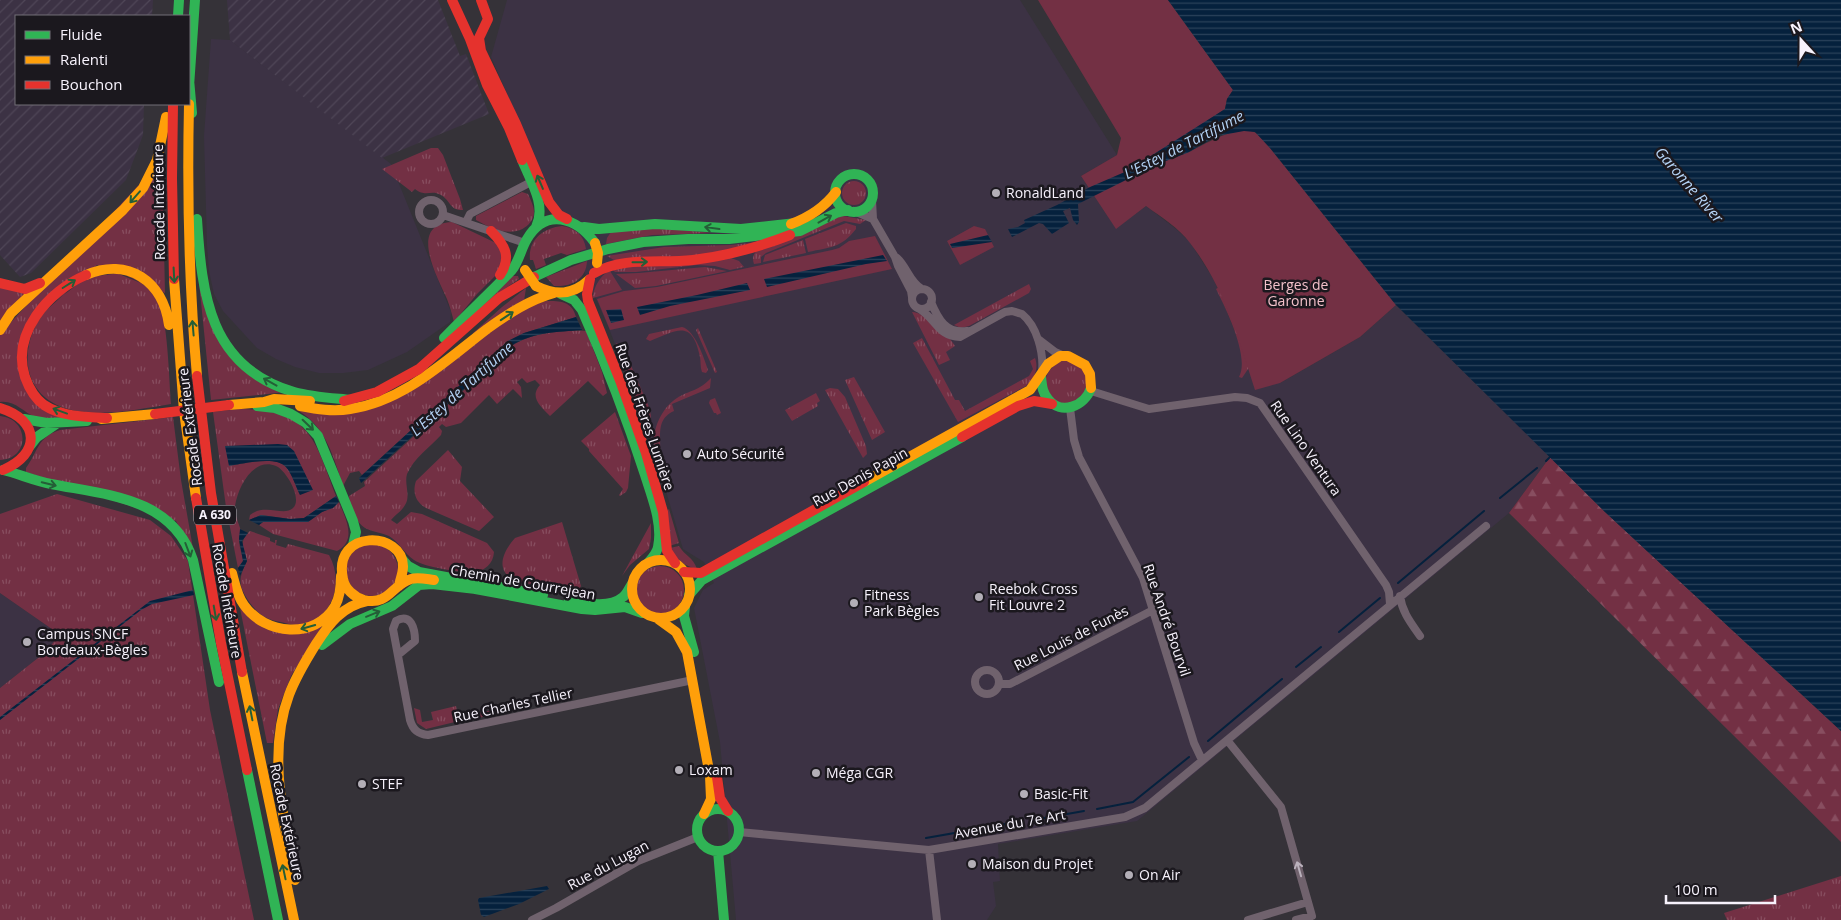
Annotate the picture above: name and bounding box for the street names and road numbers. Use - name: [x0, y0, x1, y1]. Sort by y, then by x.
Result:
- street label: Rocade Intérieure: [148, 144, 169, 260]
- street label: Rue des Frères Lumière: [611, 341, 680, 493]
- street label: Rocade Extérieure: [173, 367, 206, 487]
- street label: Rue Lino Ventura: [1266, 396, 1346, 499]
- street label: Rue Denis Papin: [809, 443, 911, 511]
- road number: A 630: [194, 506, 236, 524]
- street label: Rocade Intérieure: [208, 542, 247, 660]
- street label: Chemin de Courrejean: [449, 559, 597, 604]
- street label: Rue André Bourvil: [1139, 561, 1196, 679]
- street label: Rue Louis de Funès: [1010, 600, 1131, 675]
- street label: Rue Charles Tellier: [452, 683, 574, 726]
- street label: Rocade Extérieure: [266, 762, 309, 882]
- street label: Avenue du 7e Art: [953, 804, 1067, 843]
- street label: Rue du Lugan: [564, 835, 652, 894]

